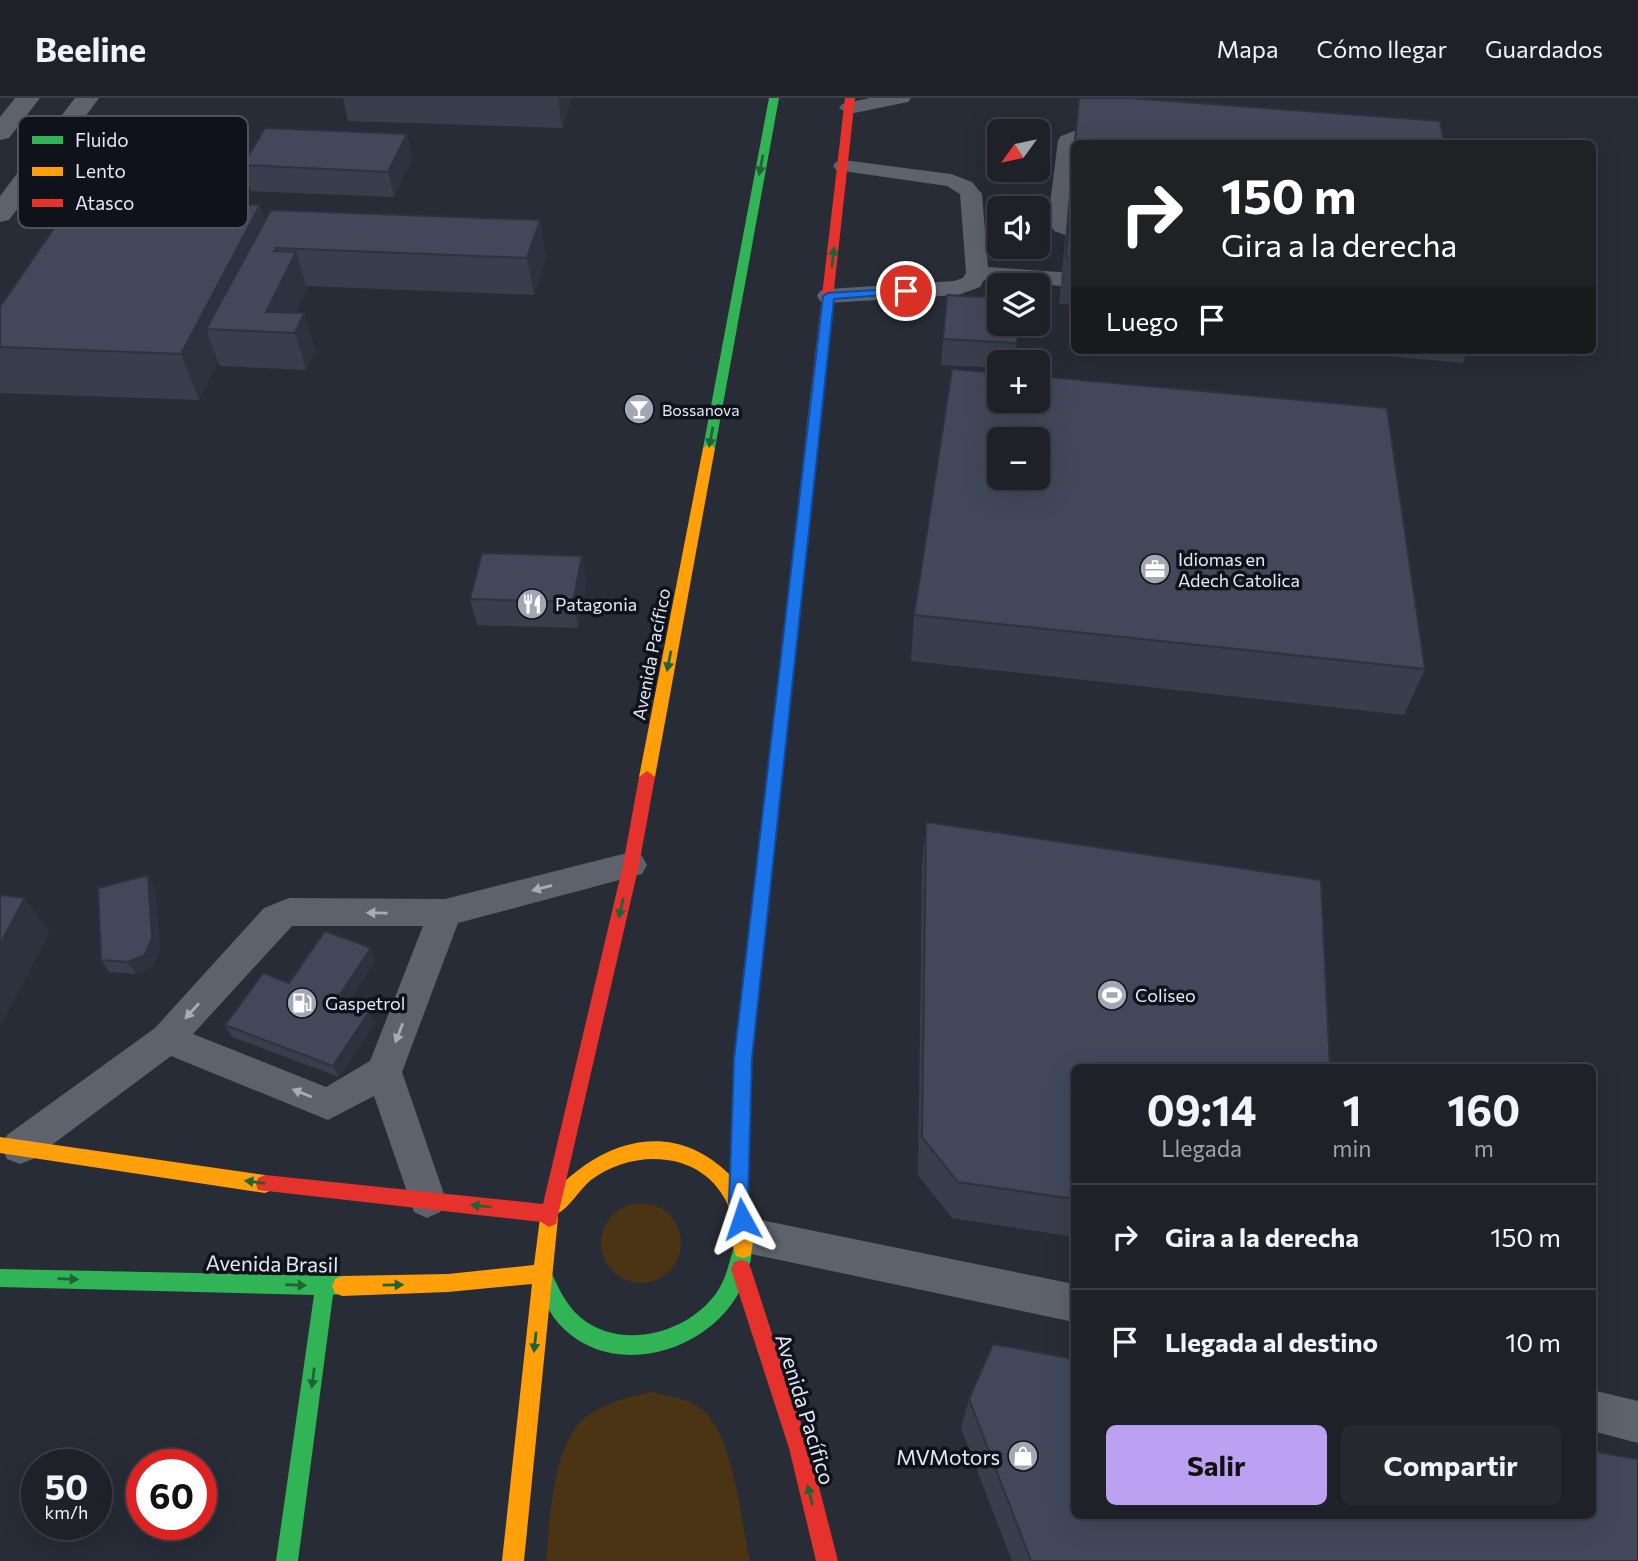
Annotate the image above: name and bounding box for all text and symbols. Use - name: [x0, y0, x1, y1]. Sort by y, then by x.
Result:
- text: Beeline: [35, 28, 146, 69]
- text: Mapa: [1216, 34, 1279, 63]
- text: Cómo llegar: [1317, 34, 1447, 63]
- text: Guardados: [1485, 34, 1603, 63]
- legend: [18, 116, 248, 228]
- north arrow: [987, 119, 1050, 182]
- map controls: [987, 119, 1050, 490]
- text: Fluido: [75, 128, 129, 151]
- one-way arrow: [755, 154, 766, 176]
- text: Lento: [75, 159, 126, 182]
- text: 150 m: [1221, 164, 1356, 224]
- icon: right: [1106, 168, 1197, 259]
- text: Atasco: [75, 191, 134, 214]
- button: sound: [987, 196, 1050, 259]
- text: Gira a la derecha: [1221, 224, 1457, 264]
- one-way arrow: [827, 246, 838, 268]
- pin: [876, 261, 936, 321]
- icon: arrive: [887, 272, 925, 310]
- button: layers: [987, 273, 1050, 336]
- icon: arrive: [1193, 301, 1231, 339]
- text: Luego: [1106, 305, 1179, 336]
- button: +: [987, 350, 1050, 413]
- bar icon: Bossanova: [622, 392, 656, 426]
- place label: Bossanova: [662, 400, 740, 419]
- one-way arrow: [705, 426, 716, 448]
- button: −: [987, 427, 1050, 490]
- place label: Idiomas en Adech Catolica: [1178, 548, 1300, 591]
- office icon: Idiomas en Adech Catolica: [1138, 552, 1172, 586]
- street label: Avenida Pacífico: [627, 586, 675, 722]
- restaurant icon: Patagonia: [515, 587, 549, 621]
- place label: Patagonia: [555, 593, 637, 615]
- one-way arrow: [663, 650, 674, 672]
- one-way arrow: [530, 883, 552, 894]
- one-way arrow: [615, 897, 626, 919]
- one-way arrow: [366, 907, 388, 919]
- sports icon: Coliseo: [1095, 978, 1129, 1012]
- place label: Coliseo: [1135, 984, 1196, 1006]
- fuel station icon: Gaspetrol: [285, 986, 319, 1020]
- place label: Gaspetrol: [325, 992, 405, 1014]
- one-way arrow: [184, 1002, 200, 1020]
- one-way arrow: [393, 1022, 404, 1043]
- text: 09:14: [1147, 1083, 1257, 1135]
- text: 1: [1342, 1083, 1361, 1135]
- text: 160: [1447, 1083, 1520, 1135]
- one-way arrow: [291, 1087, 312, 1098]
- text: Llegada: [1161, 1134, 1242, 1162]
- text: min: [1332, 1134, 1372, 1162]
- text: m: [1474, 1134, 1494, 1162]
- one-way arrow: [244, 1177, 266, 1188]
- position arrow: [705, 1182, 779, 1256]
- one-way arrow: [470, 1201, 492, 1212]
- icon: right: [1106, 1218, 1144, 1256]
- text: Gira a la derecha: [1165, 1221, 1359, 1252]
- text: 150 m: [1490, 1221, 1561, 1252]
- street label: Avenida Brasil: [205, 1249, 339, 1277]
- one-way arrow: [57, 1274, 79, 1285]
- one-way arrow: [382, 1279, 404, 1290]
- one-way arrow: [285, 1280, 307, 1291]
- icon: arrive: [1106, 1323, 1144, 1361]
- text: Llegada al destino: [1165, 1326, 1378, 1357]
- text: 10 m: [1505, 1326, 1561, 1357]
- one-way arrow: [530, 1331, 541, 1353]
- street label: Avenida Pacífico: [771, 1331, 841, 1487]
- one-way arrow: [307, 1367, 318, 1389]
- button: Salir: [1106, 1425, 1327, 1505]
- button: Compartir: [1341, 1425, 1561, 1505]
- shop icon: MVMotors: [1006, 1439, 1040, 1473]
- place label: MVMotors: [896, 1444, 1000, 1469]
- speed limit sign: 60: [126, 1449, 217, 1540]
- text: 50: [45, 1464, 88, 1507]
- one-way arrow: [804, 1484, 815, 1506]
- text: km/h: [45, 1501, 88, 1523]

